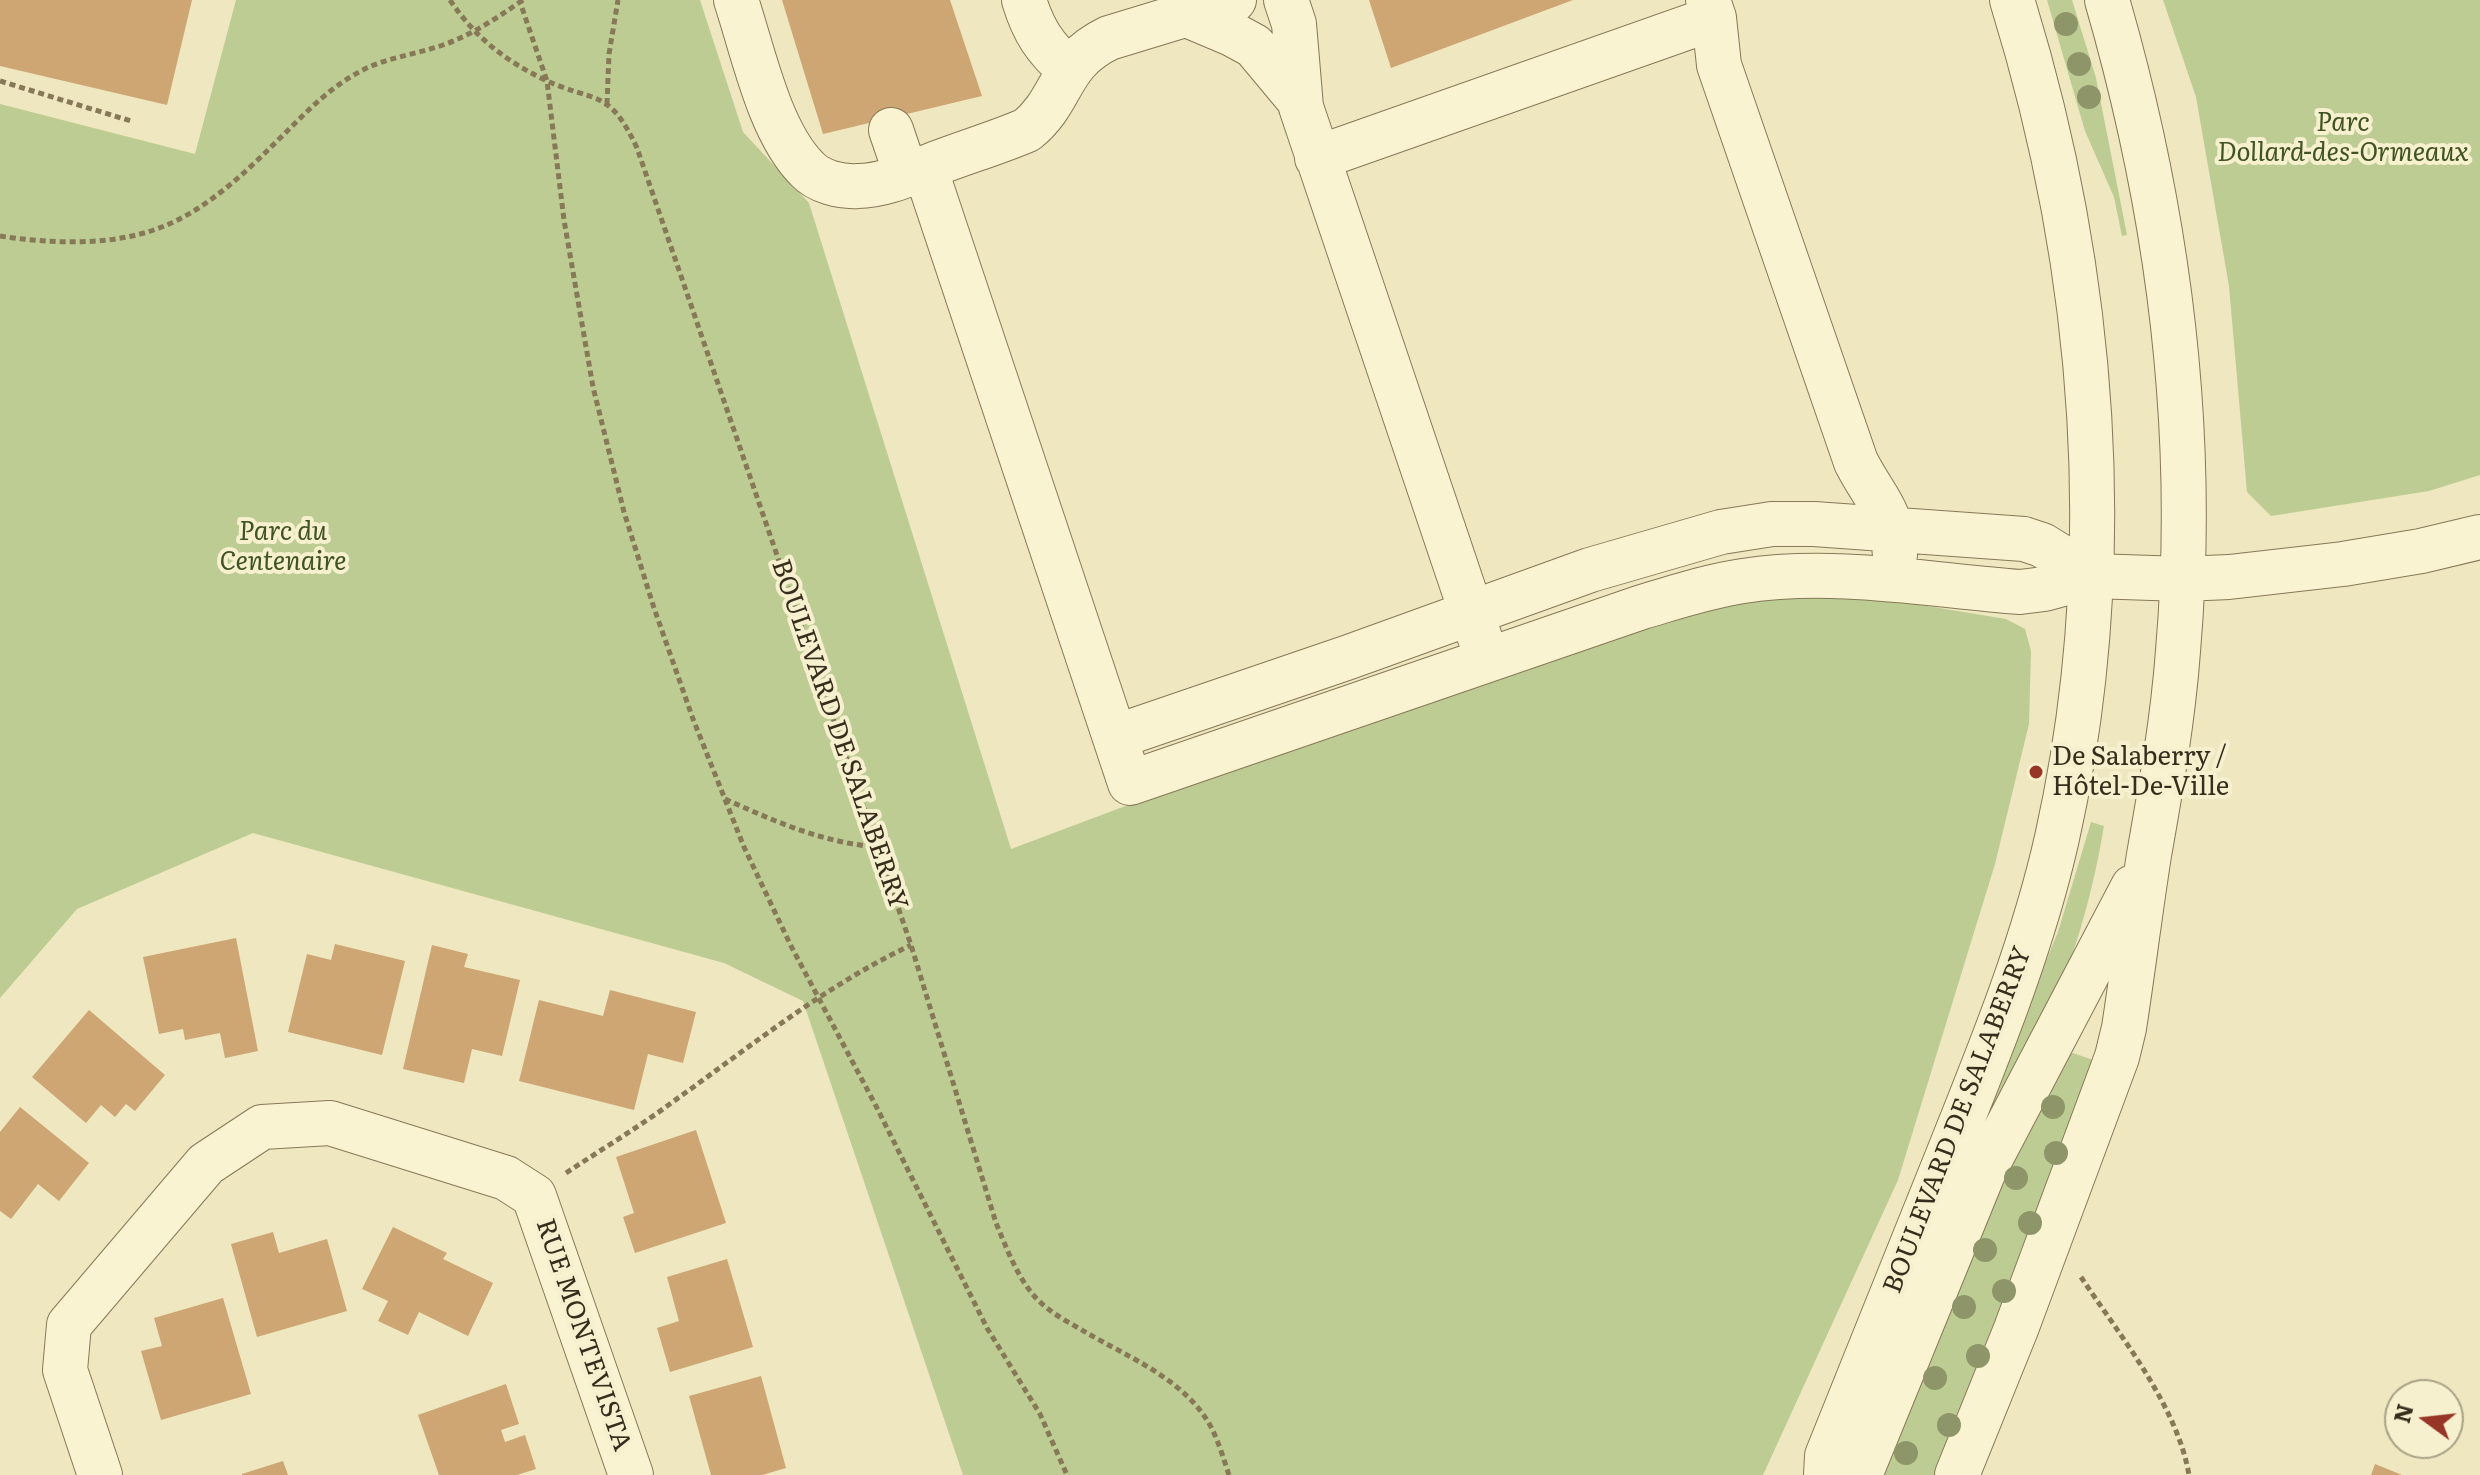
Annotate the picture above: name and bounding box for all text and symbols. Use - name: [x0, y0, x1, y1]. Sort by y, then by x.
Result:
- park label: Parc Dollard-des-Ormeaux: [2217, 107, 2469, 168]
- park label: Parc du Centenaire: [219, 516, 347, 578]
- street label: BOULEVARD DE SALABERRY: [764, 556, 914, 914]
- place label: De Salaberry / Hôtel-De-Ville: [2052, 741, 2229, 802]
- marker: De Salaberry / Hôtel-De-Ville: [2027, 763, 2045, 781]
- street label: BOULEVARD DE SALABERRY: [1877, 942, 2039, 1298]
- street label: RUE MONTEVISTA: [529, 1215, 637, 1455]
- north arrow: [2384, 1379, 2464, 1459]
- text: N: [2384, 1400, 2421, 1426]

